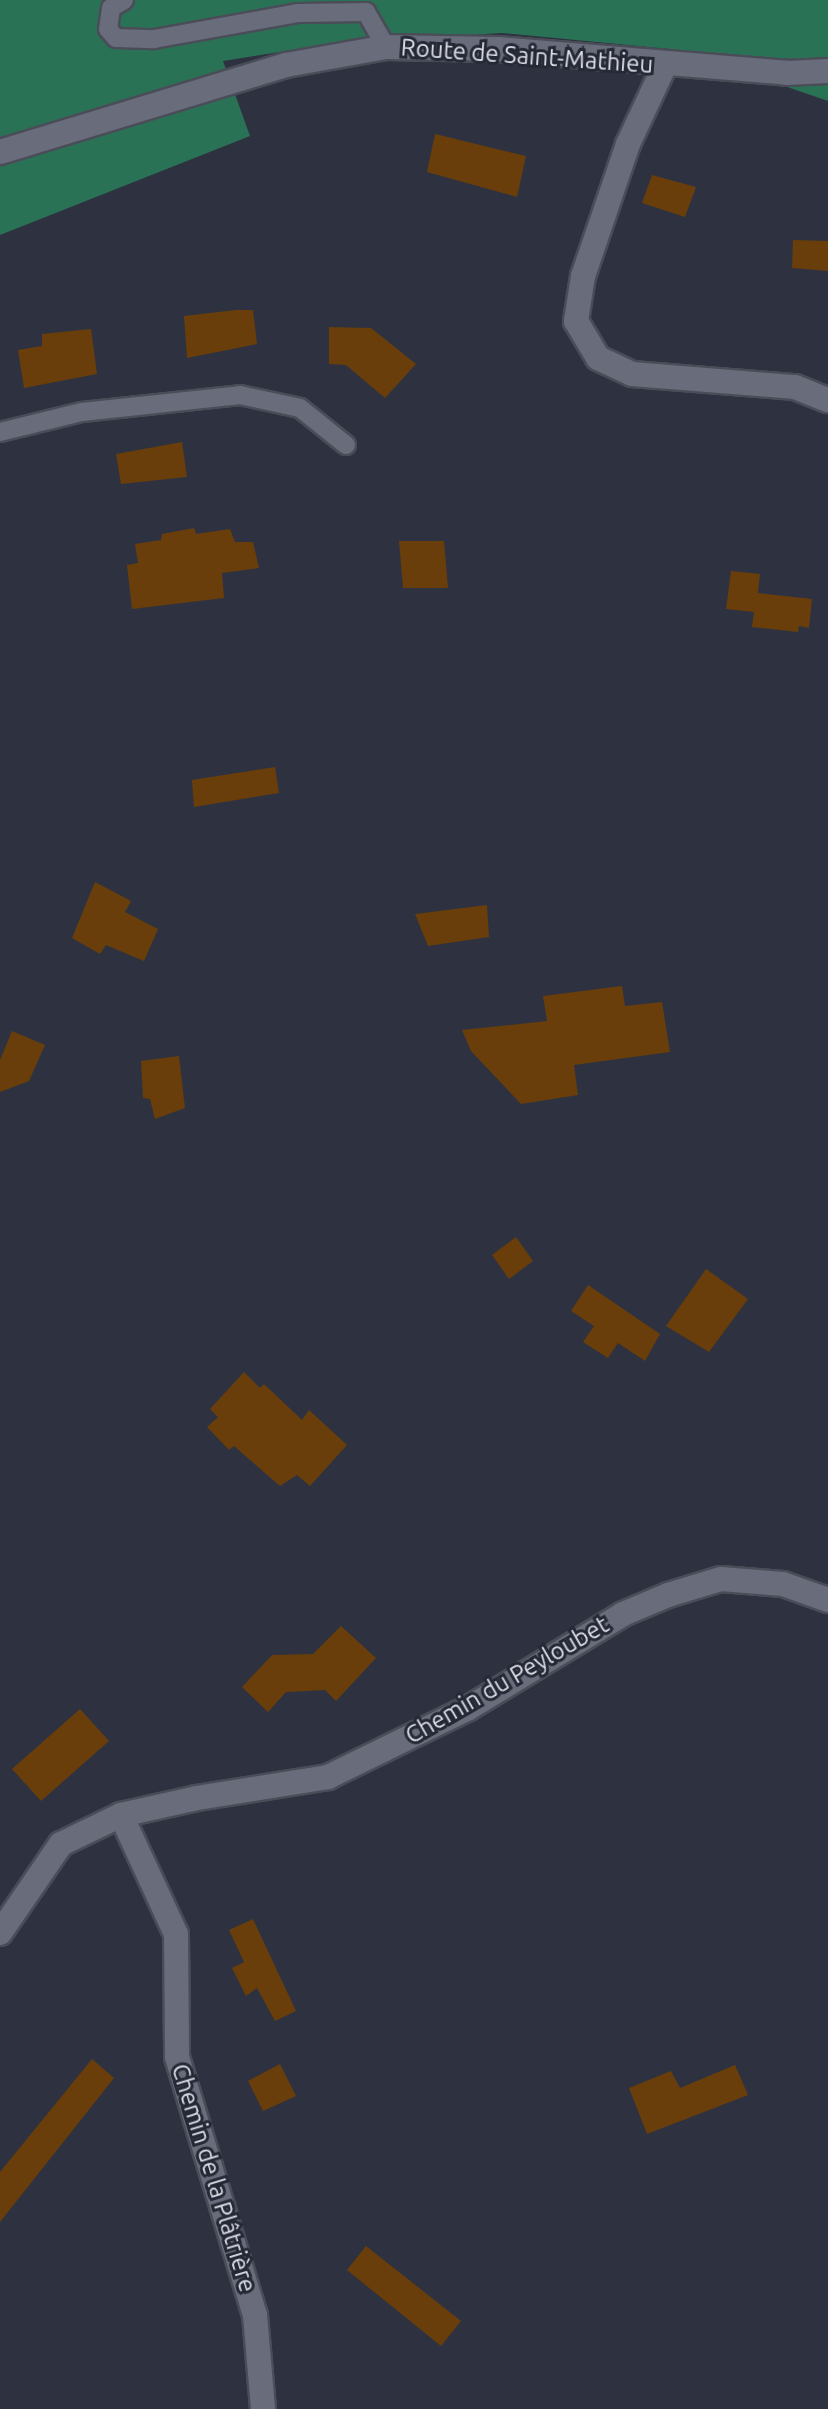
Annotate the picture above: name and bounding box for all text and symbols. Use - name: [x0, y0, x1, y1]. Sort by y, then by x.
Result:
- street label: Route de Saint-Mathieu: [400, 33, 654, 79]
- street label: Chemin du Peyloubet: [400, 1610, 614, 1750]
- street label: Chemin de la Plâtrière: [166, 2060, 262, 2296]

